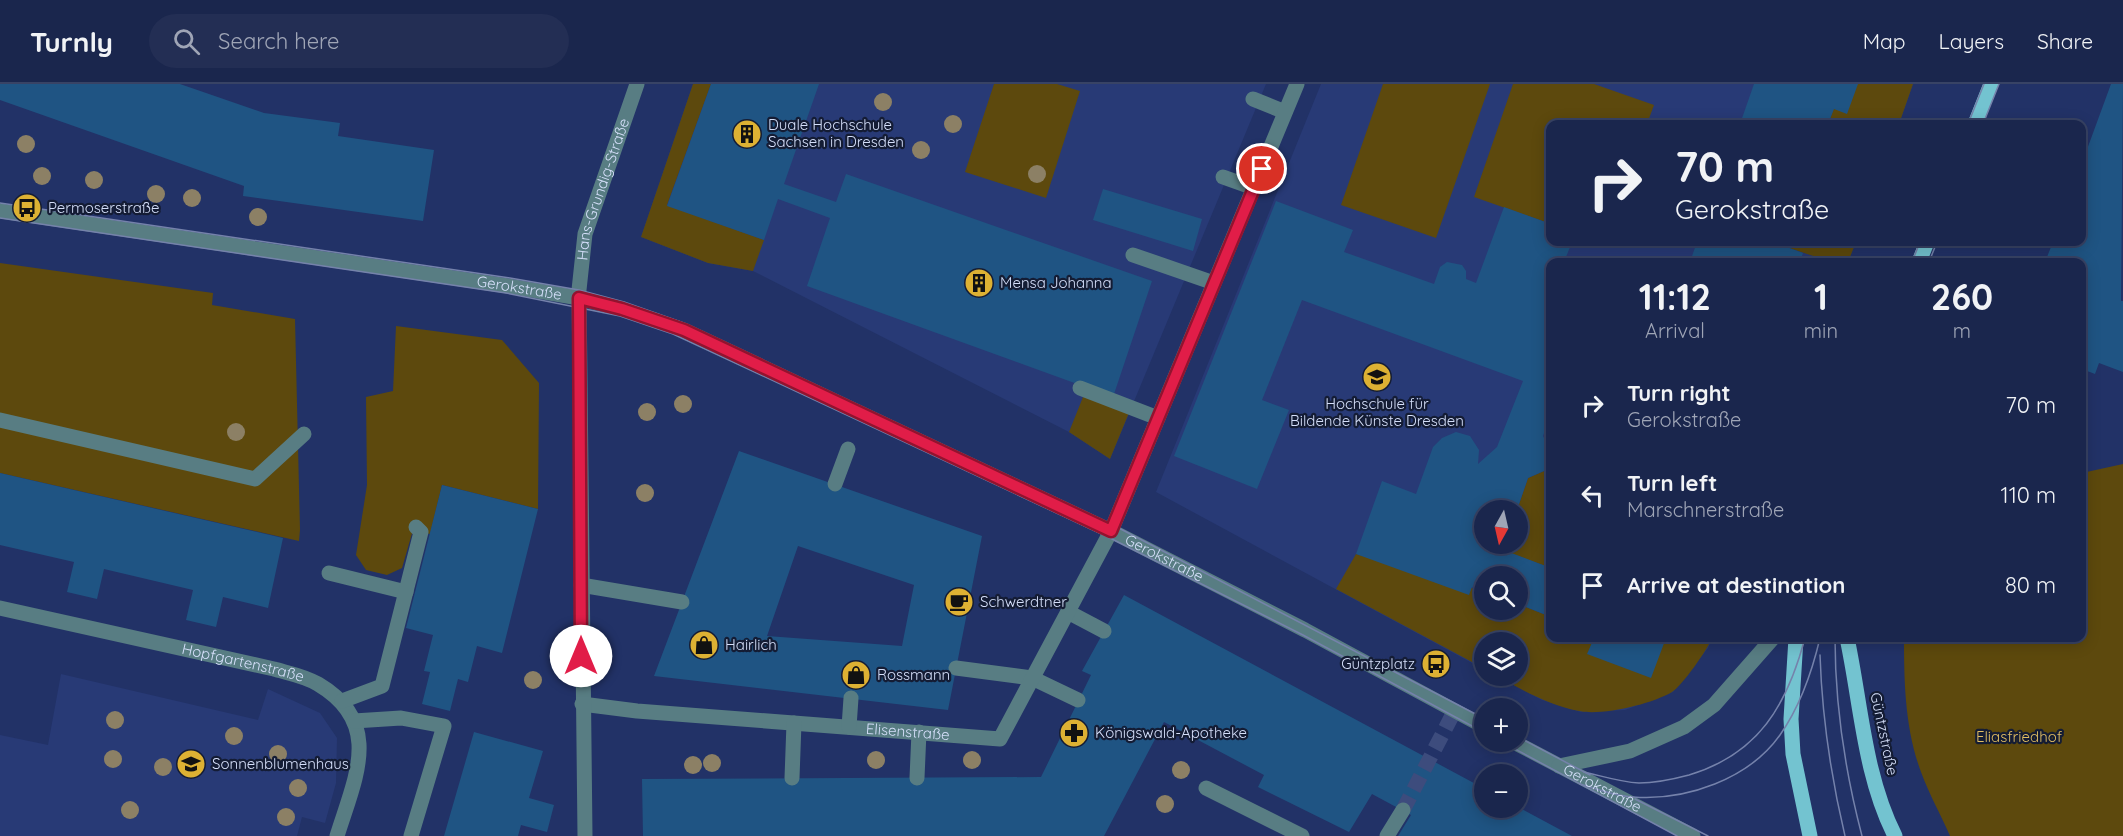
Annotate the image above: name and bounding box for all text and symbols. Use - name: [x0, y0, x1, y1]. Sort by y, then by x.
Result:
- search box: [149, 14, 569, 68]
- text: Turnly: [30, 24, 113, 59]
- icon: search: [170, 25, 203, 58]
- text: Search here: [218, 27, 339, 55]
- text: Map: [1863, 28, 1906, 54]
- text: Layers: [1939, 28, 2004, 54]
- text: Share: [2037, 28, 2093, 54]
- place label: Duale Hochschule Sachsen in Dresden: [768, 115, 904, 151]
- street label: Hans-Grundig-Straße: [572, 116, 633, 261]
- building icon: Duale Hochschule Sachsen in Dresden: [731, 118, 763, 150]
- text: 70 m: [1675, 140, 1774, 193]
- pin: [1236, 143, 1287, 194]
- icon: right: [1576, 144, 1654, 222]
- icon: arrive: [1245, 152, 1278, 185]
- bus stop icon: Permoserstraße: [11, 192, 43, 224]
- text: Gerokstraße: [1675, 192, 1829, 226]
- place label: Permoserstraße: [48, 198, 159, 217]
- building icon: Mensa Johanna: [963, 267, 995, 299]
- street label: Gerokstraße: [476, 272, 563, 304]
- place label: Mensa Johanna: [1000, 273, 1112, 292]
- text: 11:12: [1639, 274, 1711, 319]
- text: 1: [1814, 274, 1828, 319]
- text: 260: [1931, 274, 1993, 319]
- text: Arrival: [1645, 318, 1705, 343]
- text: min: [1804, 318, 1838, 343]
- text: m: [1953, 318, 1971, 343]
- school or university icon: Hochschule für Bildende Künste Dresden: [1361, 361, 1393, 393]
- text: Turn right: [1627, 379, 1731, 407]
- icon: right: [1576, 389, 1609, 422]
- text: 70 m: [2006, 391, 2056, 419]
- place label: Hochschule für Bildende Künste Dresden: [1290, 394, 1464, 430]
- text: Gerokstraße: [1627, 407, 1741, 432]
- text: Turn left: [1627, 469, 1717, 497]
- icon: left: [1576, 479, 1609, 512]
- text: 110 m: [2001, 481, 2056, 509]
- text: Marschnerstraße: [1627, 497, 1784, 522]
- north arrow: [1474, 500, 1528, 554]
- map controls: [1474, 500, 1528, 818]
- street label: Gerokstraße: [1122, 530, 1207, 586]
- button: search: [1474, 566, 1528, 620]
- icon: arrive: [1576, 569, 1609, 602]
- text: Arrive at destination: [1627, 571, 1845, 599]
- text: 80 m: [2005, 571, 2056, 599]
- cafe icon: Schwerdtner: [943, 586, 975, 618]
- place label: Schwerdtner: [980, 592, 1067, 611]
- position arrow: [549, 624, 613, 688]
- shop icon: Hairlich: [688, 629, 720, 661]
- button: layers: [1474, 632, 1528, 686]
- place label: Hairlich: [725, 635, 777, 654]
- street label: Hopfgartenstraße: [180, 639, 307, 686]
- bus stop icon: Güntzplatz: [1420, 648, 1452, 680]
- place label: Güntzplatz: [1341, 654, 1415, 673]
- shop icon: Rossmann: [840, 659, 872, 691]
- place label: Rossmann: [877, 665, 950, 684]
- street label: Güntzstraße: [1866, 691, 1903, 777]
- button: +: [1474, 698, 1528, 752]
- pharmacy icon: Königswald-Apotheke: [1058, 717, 1090, 749]
- street label: Elisenstraße: [865, 719, 950, 744]
- place label: Königswald-Apotheke: [1095, 723, 1247, 742]
- park label: Eliasfriedhof: [1976, 727, 2063, 746]
- school or university icon: Sonnenblumenhaus: [175, 748, 207, 780]
- place label: Sonnenblumenhaus: [212, 754, 349, 773]
- street label: Gerokstraße: [1560, 760, 1645, 816]
- button: −: [1474, 764, 1528, 818]

